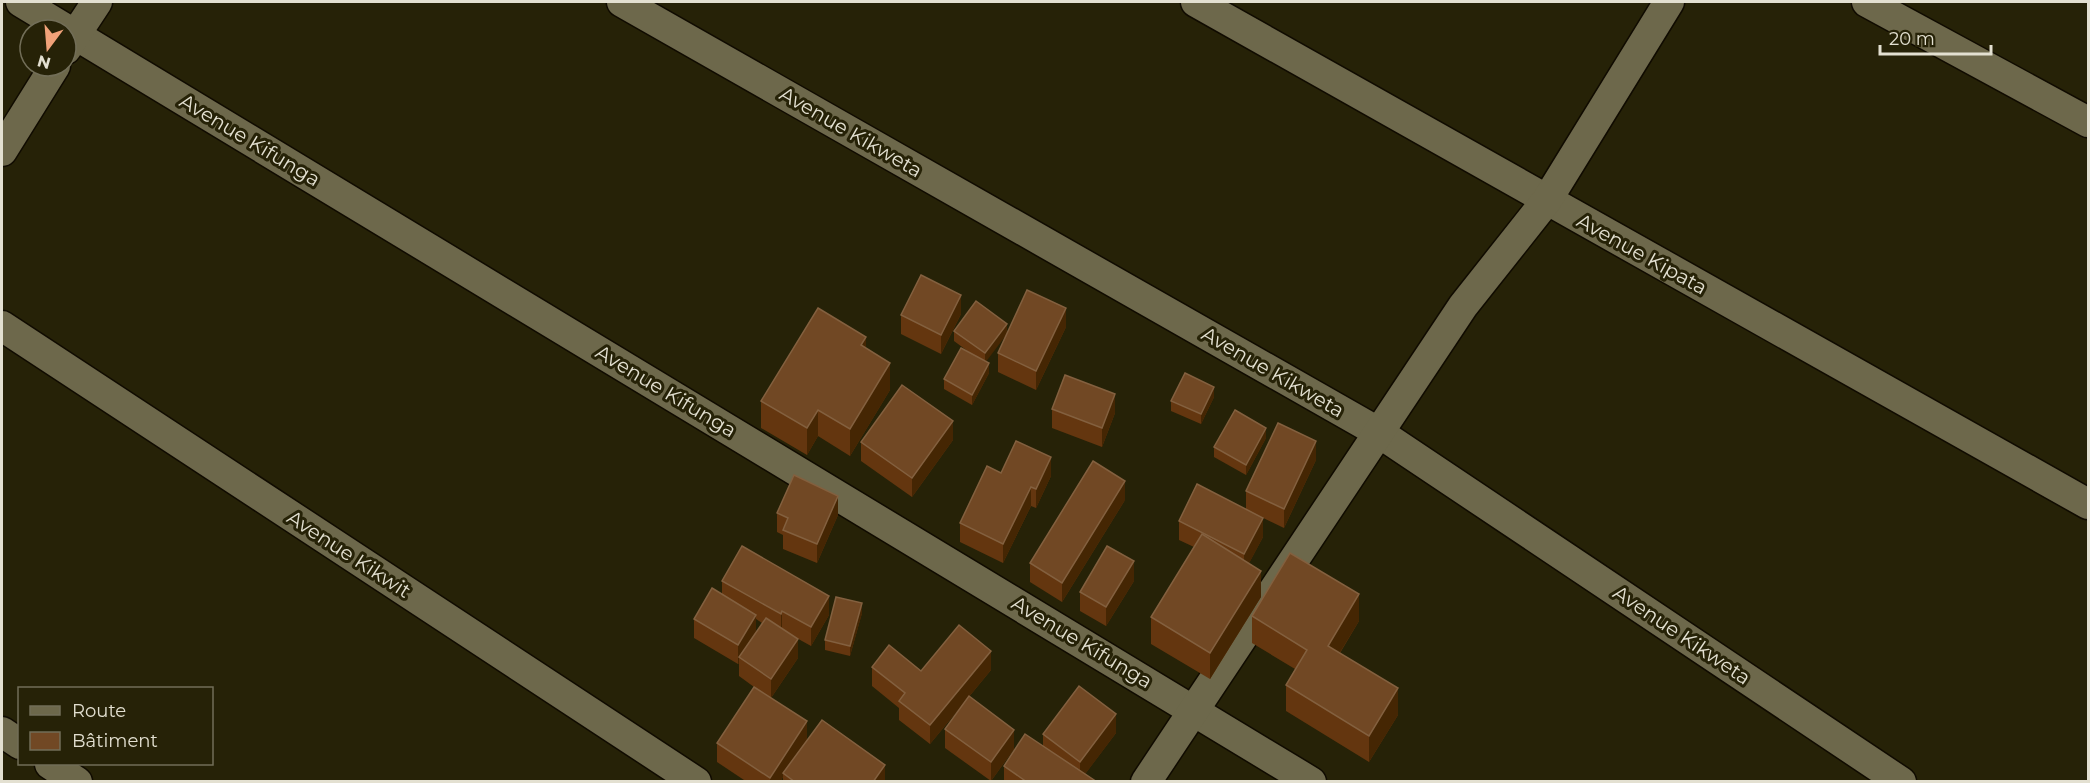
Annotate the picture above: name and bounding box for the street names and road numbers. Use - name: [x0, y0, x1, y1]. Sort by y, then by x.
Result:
- street label: Avenue Kikweta: [775, 81, 927, 183]
- street label: Avenue Kifunga: [175, 89, 325, 191]
- street label: Avenue Kipata: [1573, 208, 1711, 300]
- street label: Avenue Kikweta: [1197, 321, 1349, 423]
- street label: Avenue Kifunga: [591, 340, 741, 442]
- street label: Avenue Kikwit: [283, 505, 415, 603]
- street label: Avenue Kikweta: [1609, 580, 1755, 690]
- street label: Avenue Kifunga: [1007, 591, 1157, 693]

